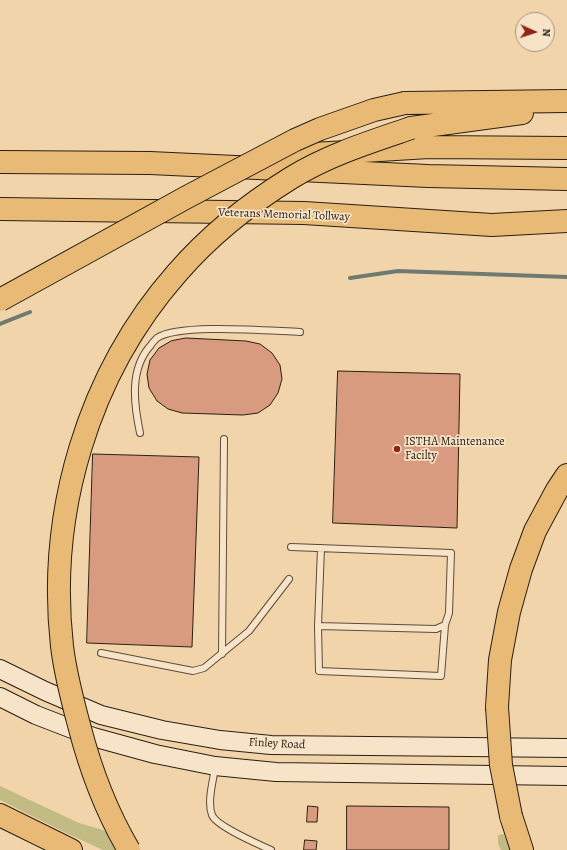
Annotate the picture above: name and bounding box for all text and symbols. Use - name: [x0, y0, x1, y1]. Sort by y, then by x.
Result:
- north arrow: [515, 12, 555, 52]
- text: N: [539, 28, 554, 37]
- street label: Veterans Memorial Tollway: [218, 206, 350, 224]
- place label: ISTHA Maintenance Facilty: [405, 435, 505, 463]
- marker: ISTHA Maintenance Facilty: [392, 444, 402, 454]
- street label: Finley Road: [248, 735, 306, 753]

